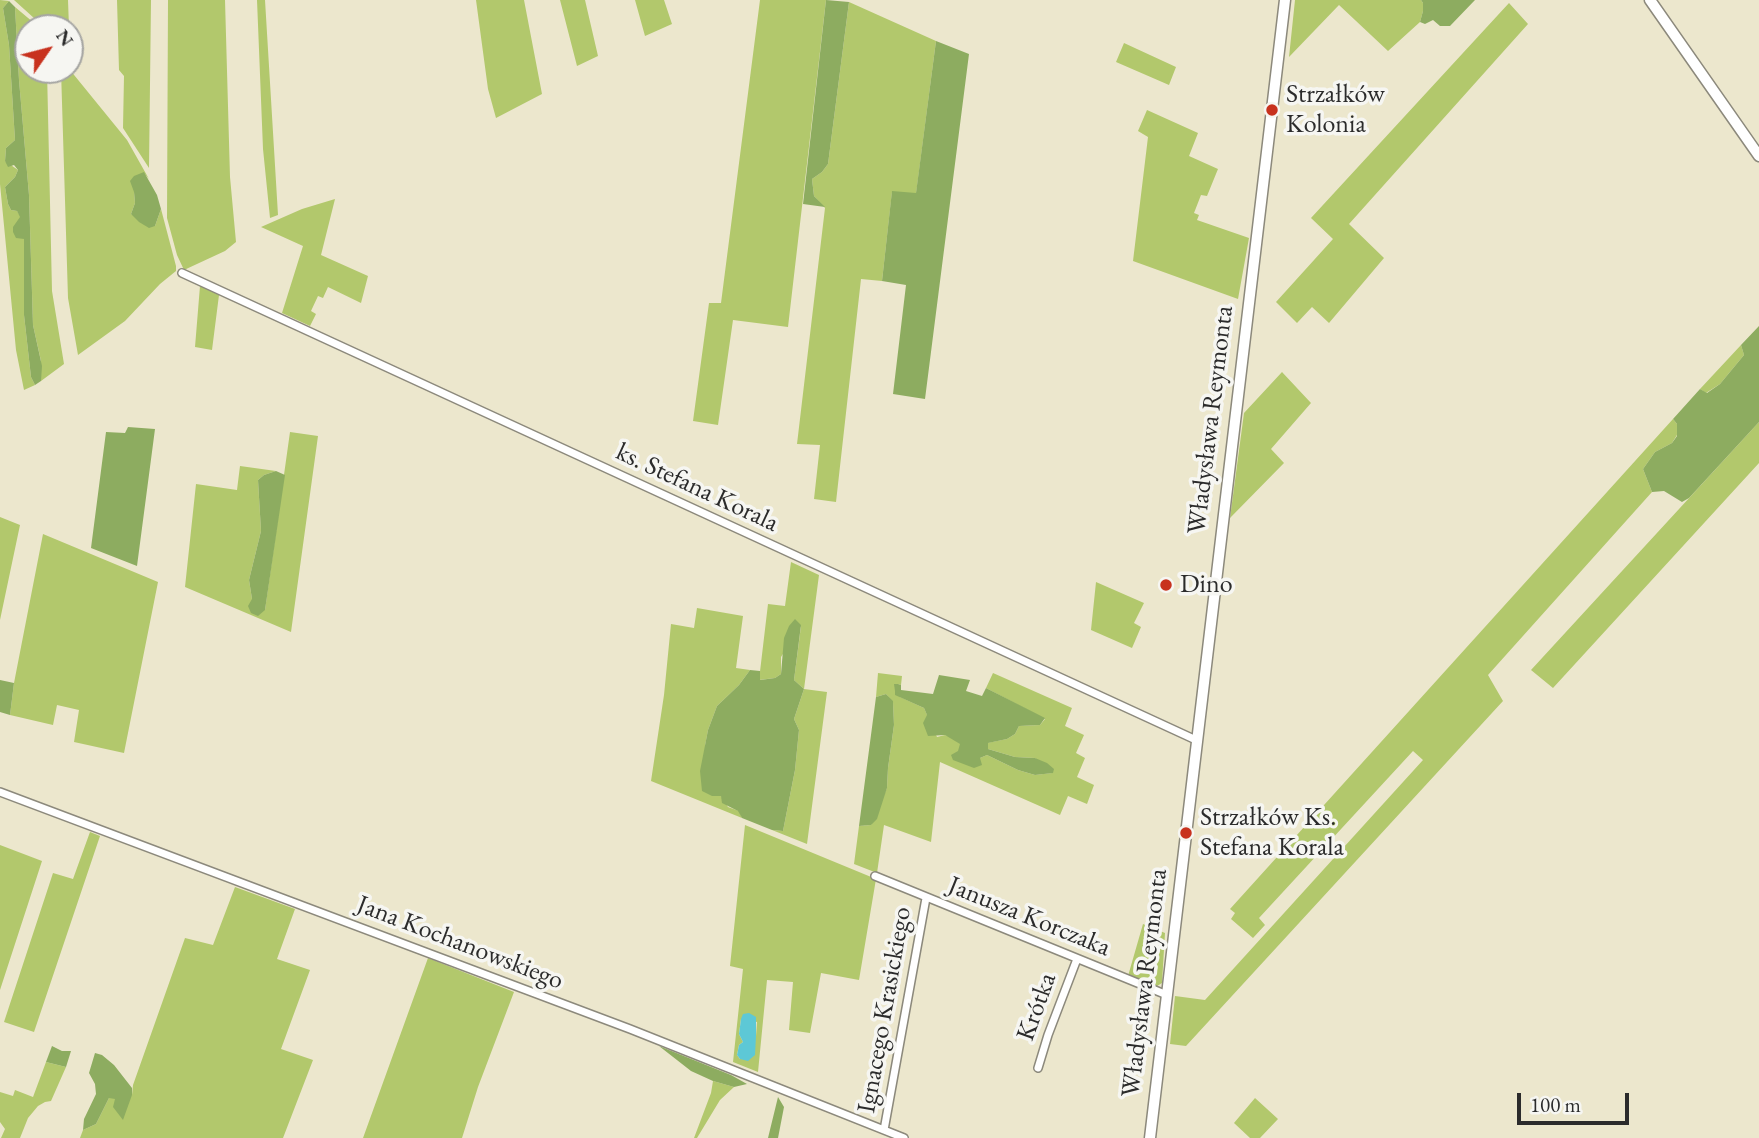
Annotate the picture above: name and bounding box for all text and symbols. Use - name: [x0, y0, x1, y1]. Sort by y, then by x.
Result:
- north arrow: [14, 14, 84, 84]
- text: N: [50, 24, 80, 51]
- place label: Strzałków Kolonia: [1286, 79, 1385, 140]
- marker: Strzałków Kolonia: [1264, 102, 1280, 118]
- street label: Władysława Reymonta: [1182, 304, 1240, 536]
- street label: ks. Stefana Korala: [611, 437, 783, 539]
- place label: Dino: [1180, 569, 1233, 601]
- marker: Dino: [1158, 577, 1174, 593]
- place label: Strzałków Ks. Stefana Korala: [1200, 802, 1344, 864]
- marker: Strzałków Ks. Stefana Korala: [1178, 825, 1194, 841]
- street label: Władysława Reymonta: [1116, 867, 1174, 1099]
- street label: Janusza Korczaka: [943, 870, 1115, 964]
- street label: Jana Kochanowskiego: [352, 889, 568, 997]
- street label: Ignacego Krasickiego: [852, 904, 918, 1116]
- street label: Krótka: [1010, 969, 1064, 1045]
- scale bar: [1521, 1078, 1633, 1122]
- text: 100 m: [1530, 1091, 1581, 1118]

